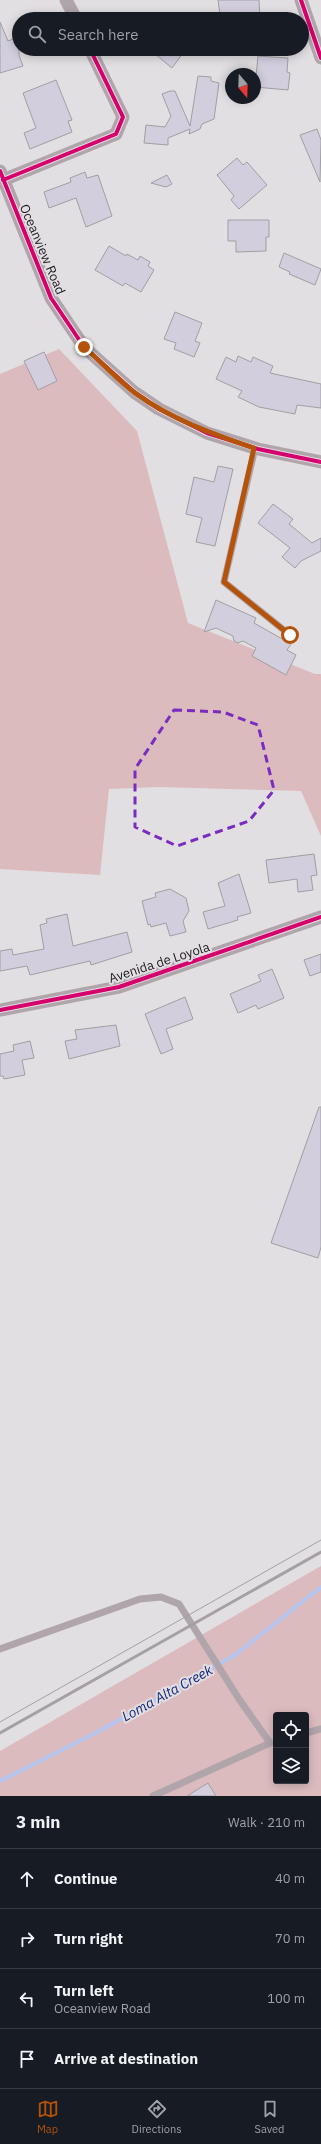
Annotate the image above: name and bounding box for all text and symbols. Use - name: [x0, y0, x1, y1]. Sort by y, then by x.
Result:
- search box: [12, 12, 309, 56]
- icon: search: [26, 23, 48, 45]
- text: Search here: [58, 25, 138, 44]
- north arrow: [225, 68, 261, 104]
- street label: Oceanview Road: [16, 201, 69, 297]
- route end: [75, 338, 93, 356]
- route start: [281, 626, 299, 644]
- street label: Avenida de Loyola: [106, 938, 212, 987]
- water label: Loma Alta Creek: [118, 1660, 216, 1725]
- map controls: [273, 1712, 309, 1784]
- button: locate: [273, 1712, 309, 1748]
- button: layers: [273, 1748, 309, 1784]
- text: 3 min: [16, 1811, 60, 1833]
- text: Walk · 210 m: [228, 1814, 305, 1831]
- icon: ahead: [16, 1868, 38, 1890]
- text: Continue: [54, 1869, 118, 1888]
- text: 40 m: [275, 1870, 305, 1887]
- icon: right: [16, 1928, 38, 1950]
- text: Turn right: [54, 1929, 123, 1948]
- text: 70 m: [275, 1930, 305, 1947]
- text: Turn left: [54, 1981, 114, 2000]
- icon: left: [16, 1988, 38, 2010]
- text: 100 m: [267, 1990, 305, 2007]
- text: Oceanview Road: [54, 2000, 151, 2017]
- icon: arrive: [16, 2048, 38, 2070]
- text: Arrive at destination: [54, 2049, 198, 2068]
- tab: Map: [37, 2098, 59, 2136]
- tab: Directions: [132, 2098, 182, 2136]
- tab: Saved: [255, 2098, 284, 2136]

